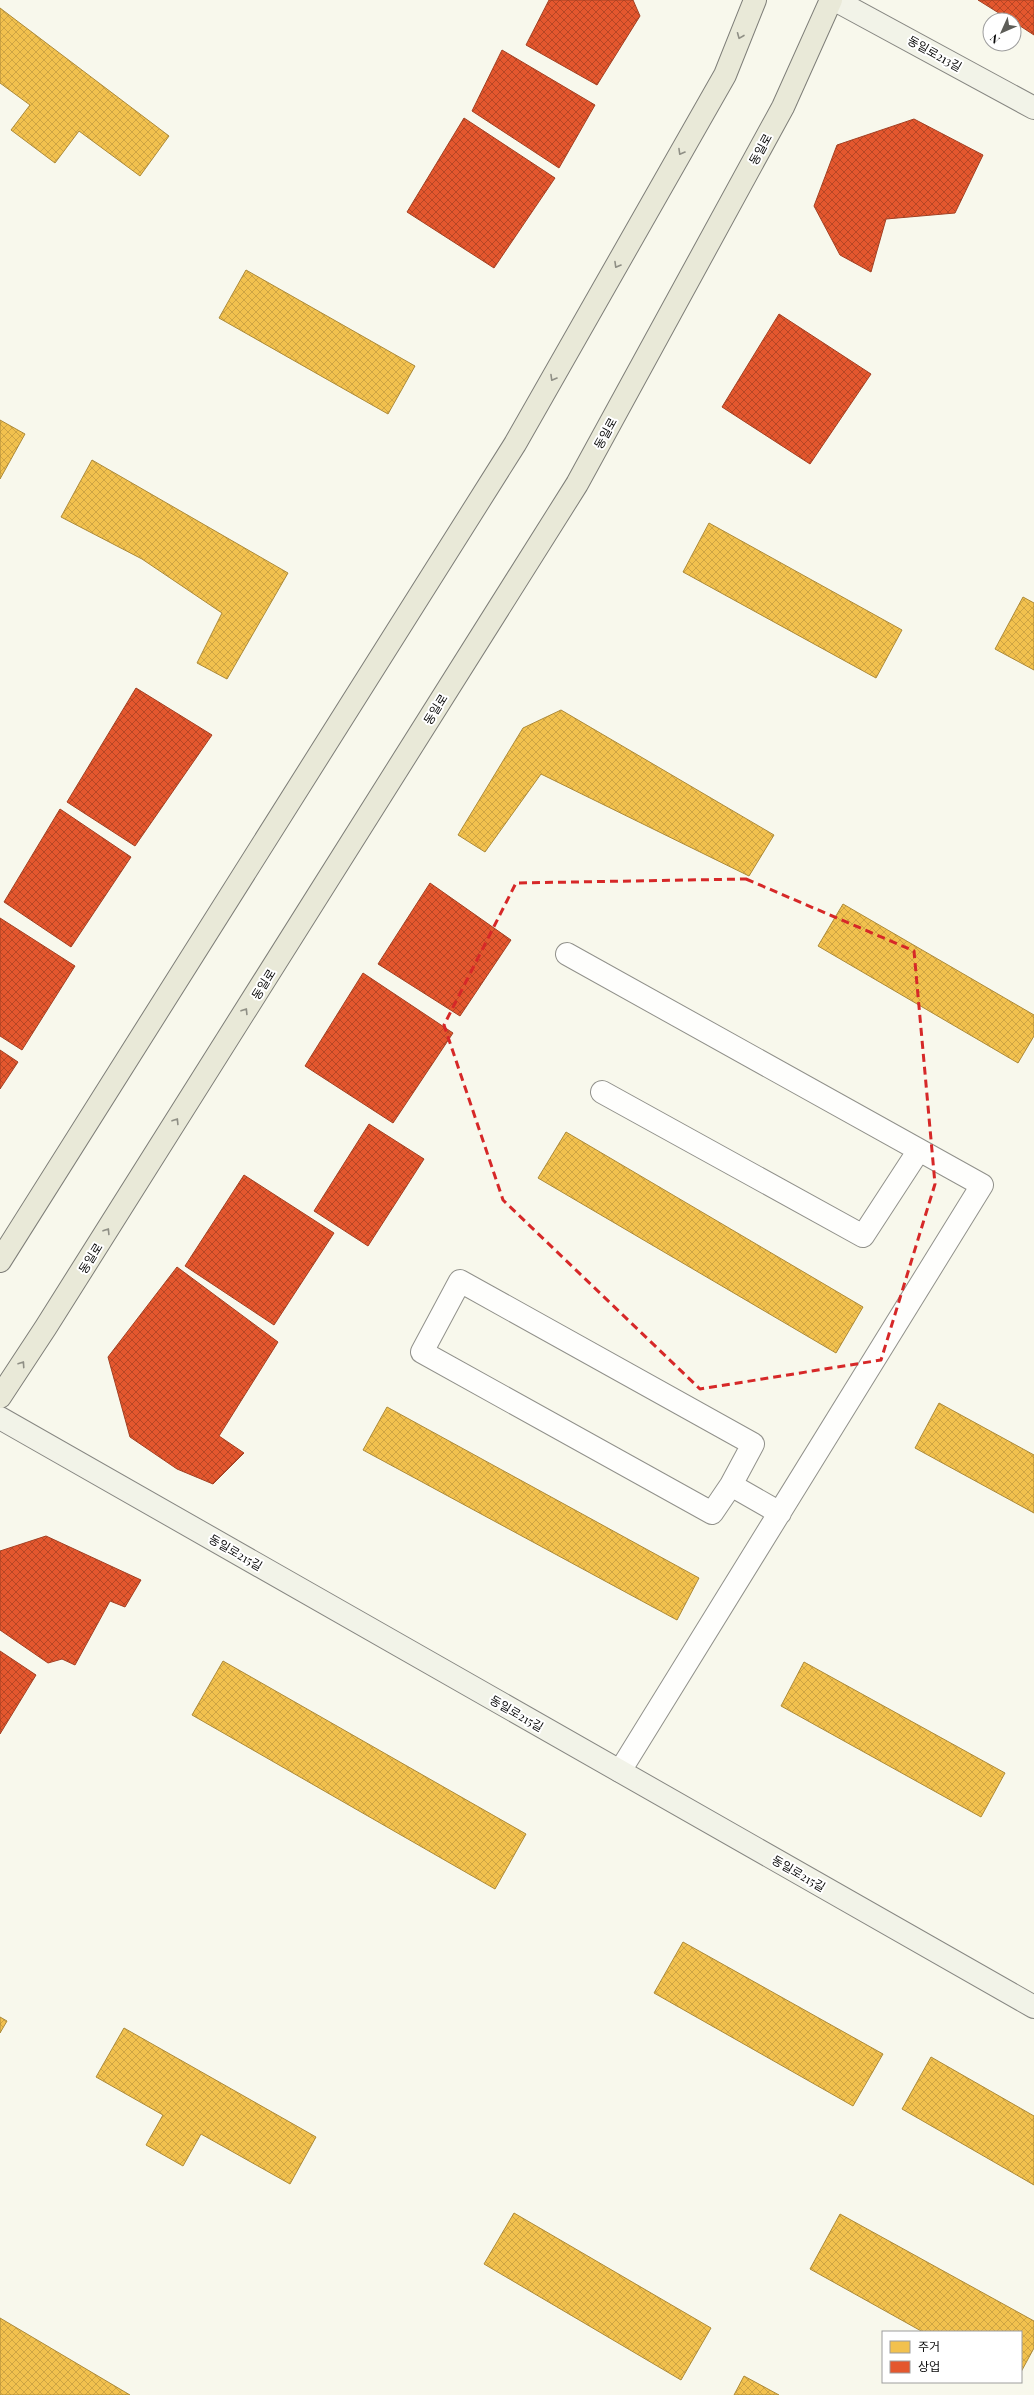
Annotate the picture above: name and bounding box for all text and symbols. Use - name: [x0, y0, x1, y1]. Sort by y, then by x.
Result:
- north arrow: [982, 12, 1022, 52]
- text: N: [986, 31, 1003, 48]
- street label: 동일로213길: [905, 32, 965, 74]
- one-way arrow: [737, 33, 745, 40]
- street label: 동일로: [745, 131, 775, 167]
- one-way arrow: [679, 148, 686, 155]
- one-way arrow: [614, 261, 621, 268]
- one-way arrow: [550, 374, 557, 381]
- street label: 동일로: [590, 415, 620, 451]
- street label: 동일로: [419, 691, 451, 727]
- street label: 동일로: [247, 966, 279, 1002]
- one-way arrow: [241, 1008, 248, 1015]
- one-way arrow: [171, 1118, 179, 1125]
- one-way arrow: [102, 1228, 110, 1235]
- street label: 동일로: [74, 1240, 106, 1276]
- one-way arrow: [17, 1361, 25, 1368]
- street label: 동일로215길: [206, 1530, 266, 1574]
- street label: 동일로215길: [487, 1691, 547, 1735]
- street label: 동일로215길: [769, 1851, 829, 1895]
- legend: [882, 2331, 1022, 2383]
- text: 주거: [918, 2338, 940, 2354]
- text: 상업: [918, 2358, 940, 2374]

